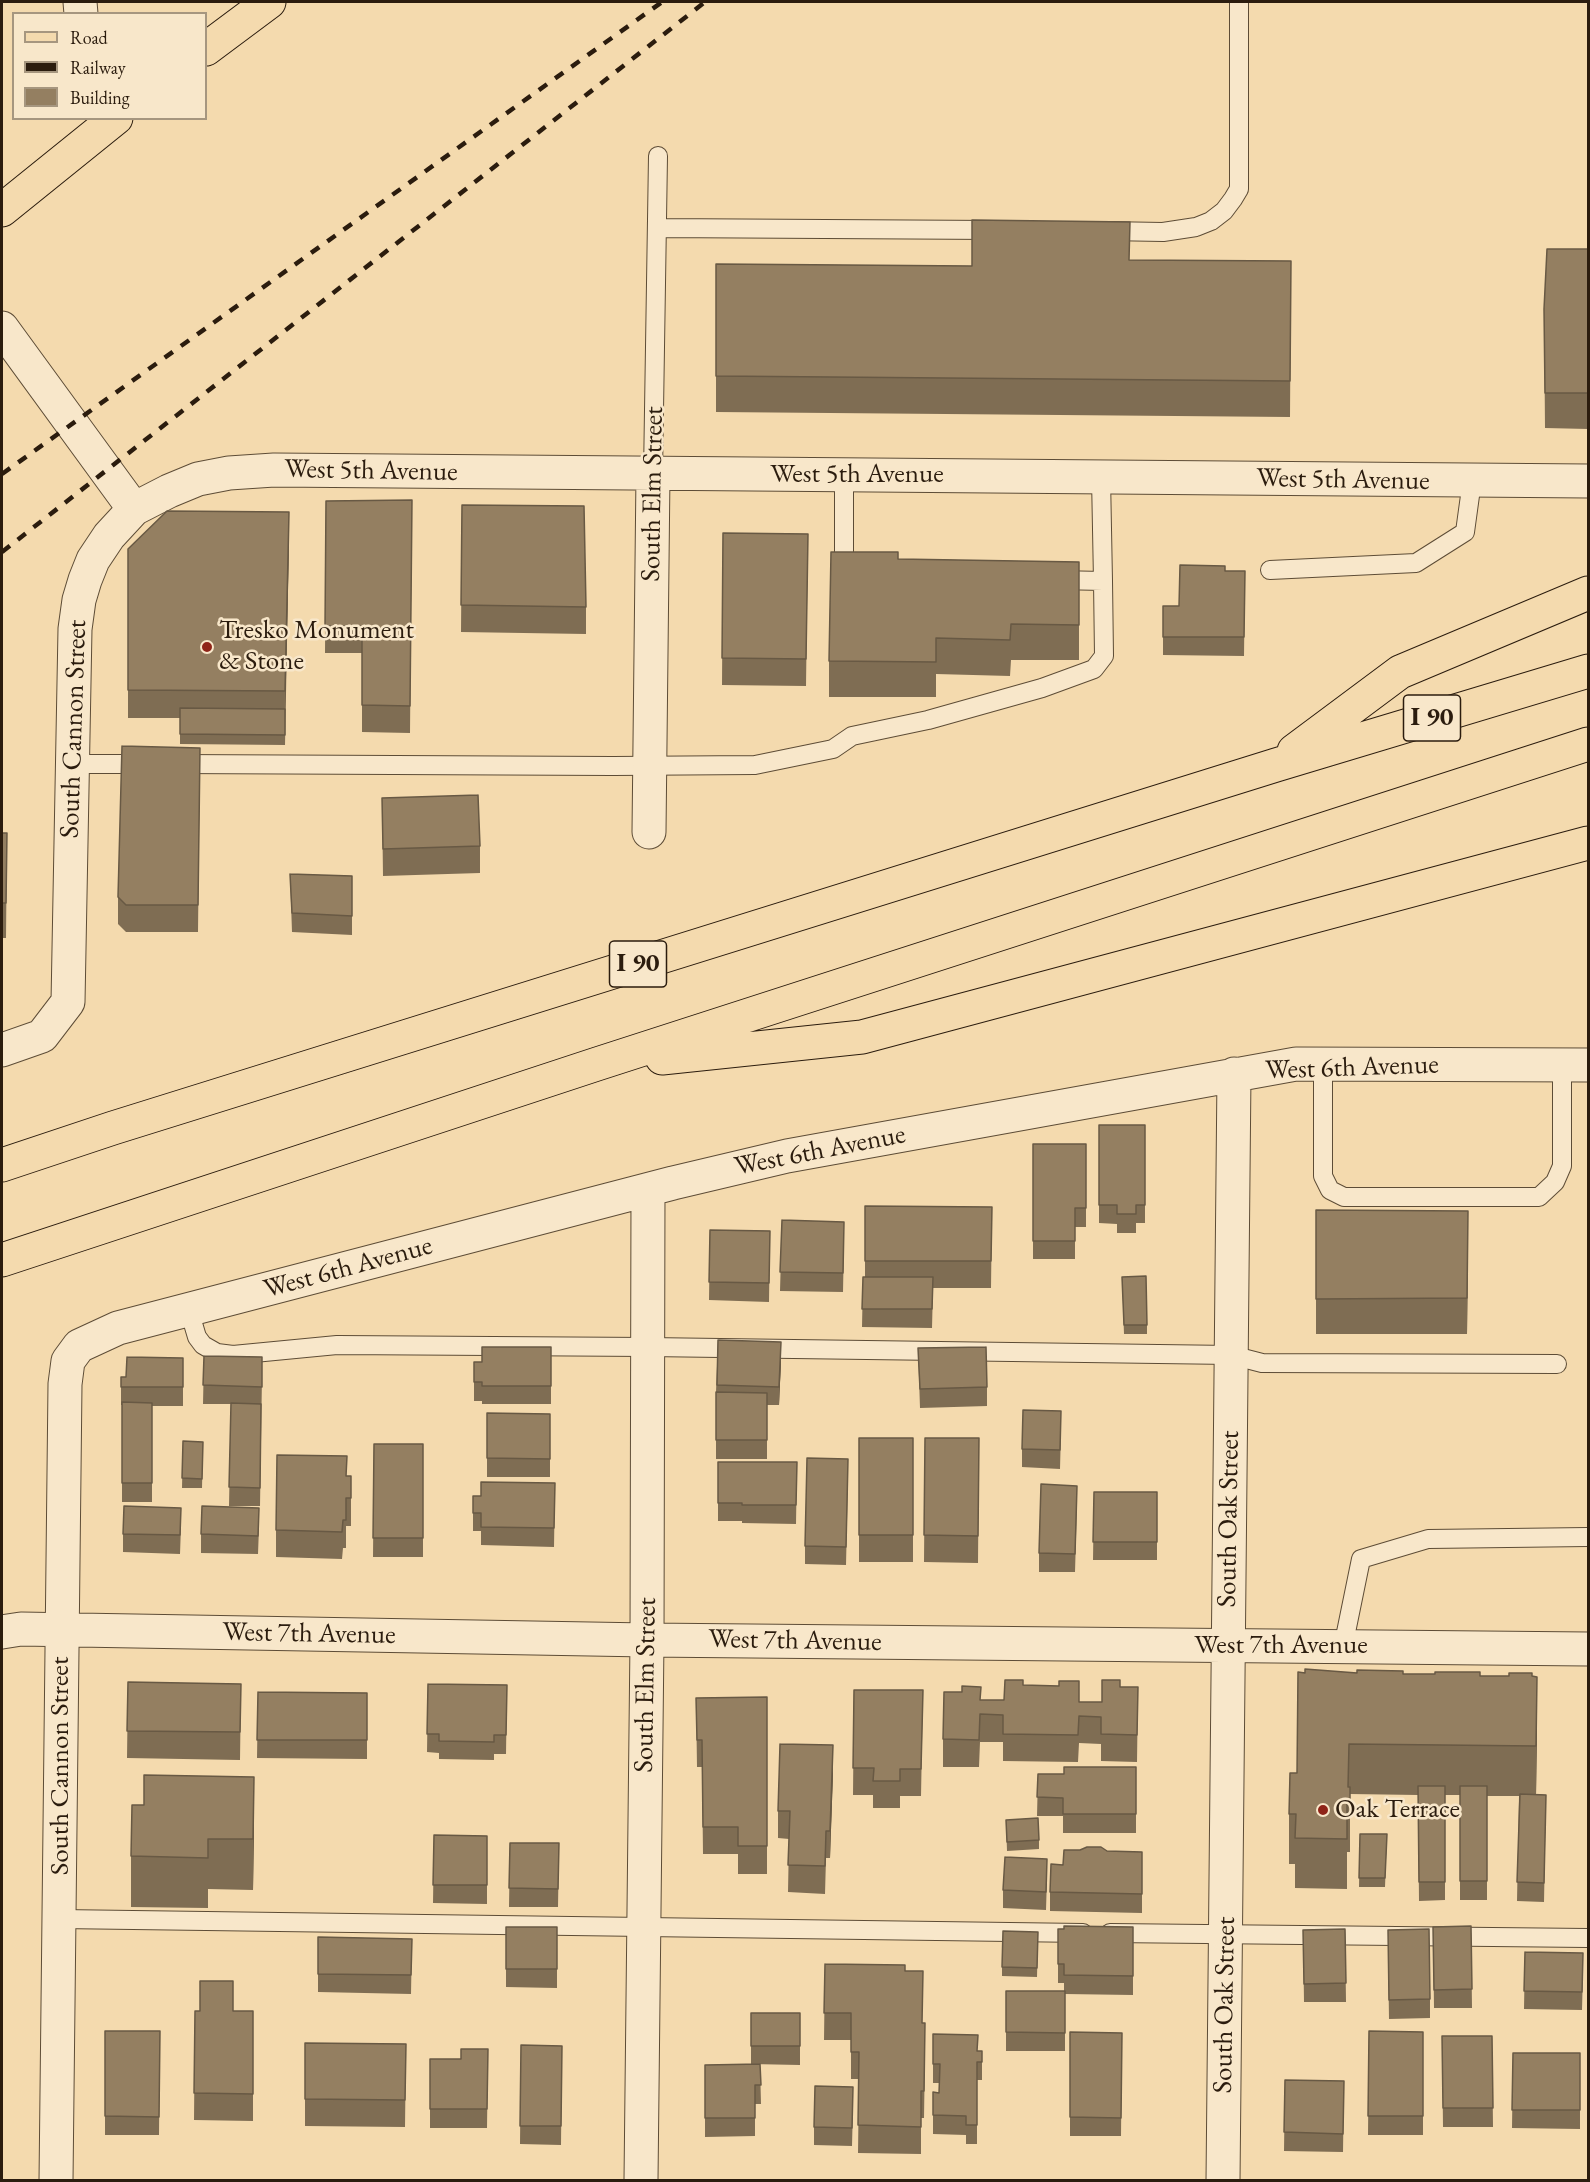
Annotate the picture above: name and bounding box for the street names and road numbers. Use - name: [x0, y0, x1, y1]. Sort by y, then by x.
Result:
- street label: South Elm Street: [635, 406, 671, 582]
- street label: West 5th Avenue: [284, 453, 458, 489]
- street label: West 5th Avenue: [770, 459, 944, 491]
- street label: West 5th Avenue: [1256, 462, 1430, 498]
- street label: South Cannon Street: [54, 619, 94, 839]
- road number: I 90: [1404, 695, 1460, 741]
- road number: I 90: [610, 941, 666, 987]
- street label: West 6th Avenue: [1265, 1049, 1439, 1087]
- street label: West 6th Avenue: [732, 1119, 908, 1183]
- street label: West 6th Avenue: [260, 1230, 436, 1306]
- street label: South Oak Street: [1211, 1430, 1247, 1608]
- street label: South Elm Street: [628, 1597, 664, 1773]
- street label: West 7th Avenue: [222, 1616, 396, 1652]
- street label: West 7th Avenue: [708, 1623, 882, 1659]
- street label: West 7th Avenue: [1194, 1630, 1368, 1662]
- street label: South Cannon Street: [45, 1657, 77, 1875]
- street label: South Oak Street: [1207, 1916, 1243, 2094]

